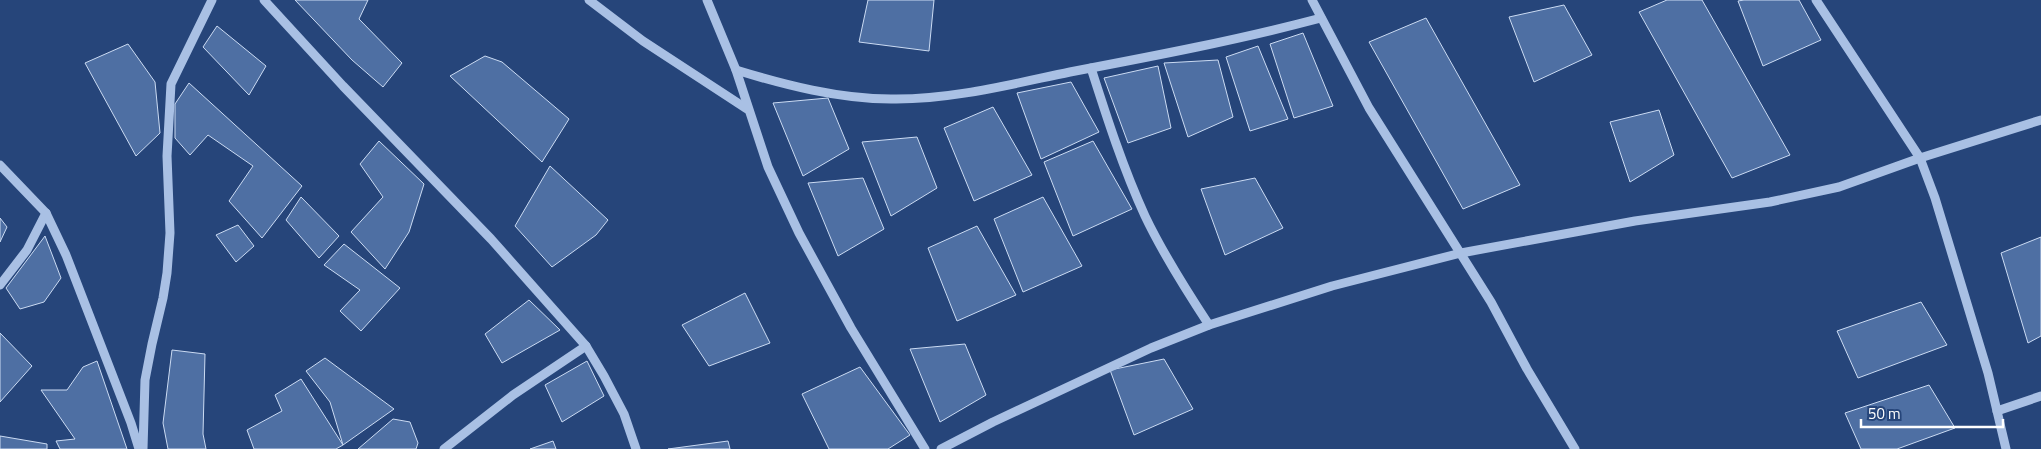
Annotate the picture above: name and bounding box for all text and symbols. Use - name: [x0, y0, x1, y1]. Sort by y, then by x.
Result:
- scale bar: [1861, 396, 2004, 428]
- text: 50 m: [1868, 402, 1901, 425]

